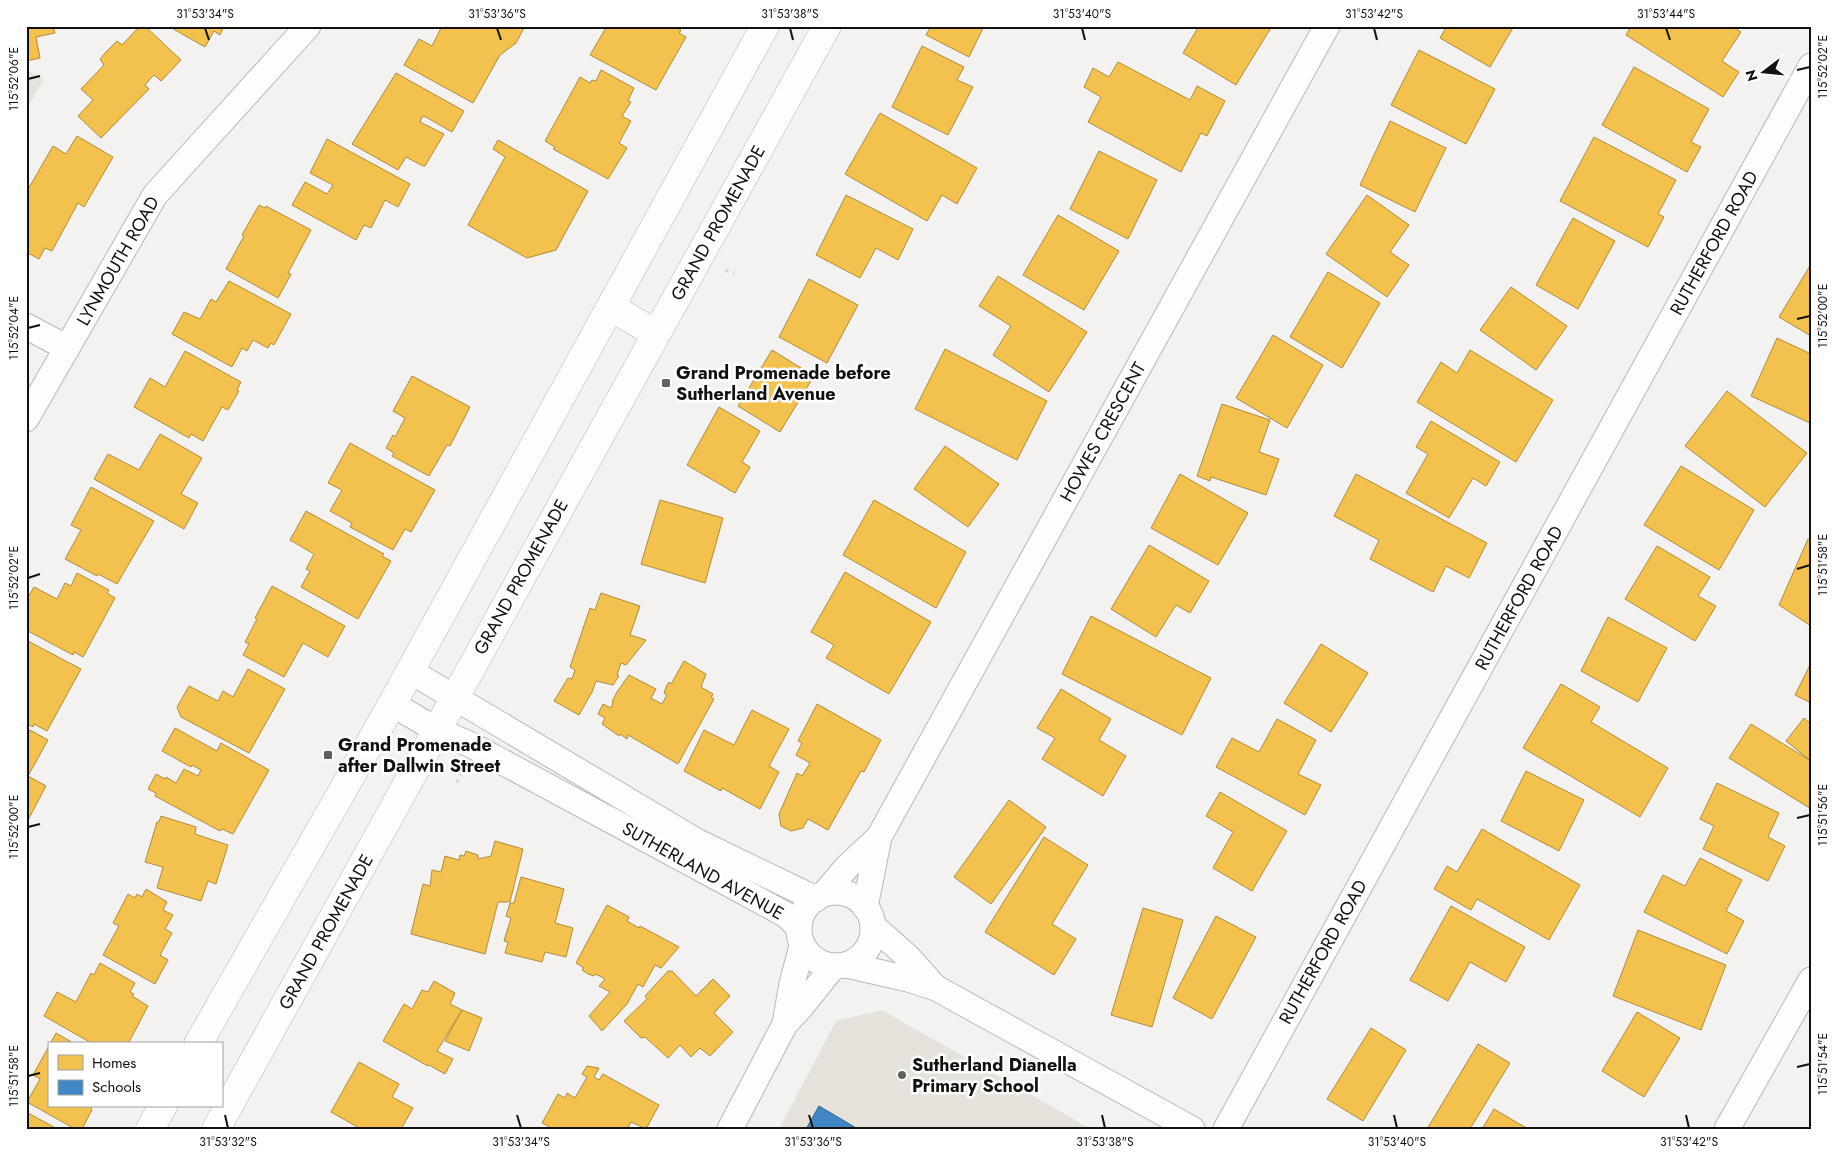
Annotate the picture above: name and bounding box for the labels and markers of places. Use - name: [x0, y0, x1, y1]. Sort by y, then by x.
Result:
- place label: Grand Promenade before Sutherland Avenue: [676, 360, 891, 407]
- marker: Grand Promenade before Sutherland Avenue: [660, 377, 672, 389]
- place label: Grand Promenade after Dallwin Street: [338, 732, 500, 779]
- marker: Grand Promenade after Dallwin Street: [322, 749, 334, 761]
- place label: Sutherland Dianella Primary School: [912, 1052, 1077, 1099]
- marker: Sutherland Dianella Primary School: [896, 1069, 908, 1081]

